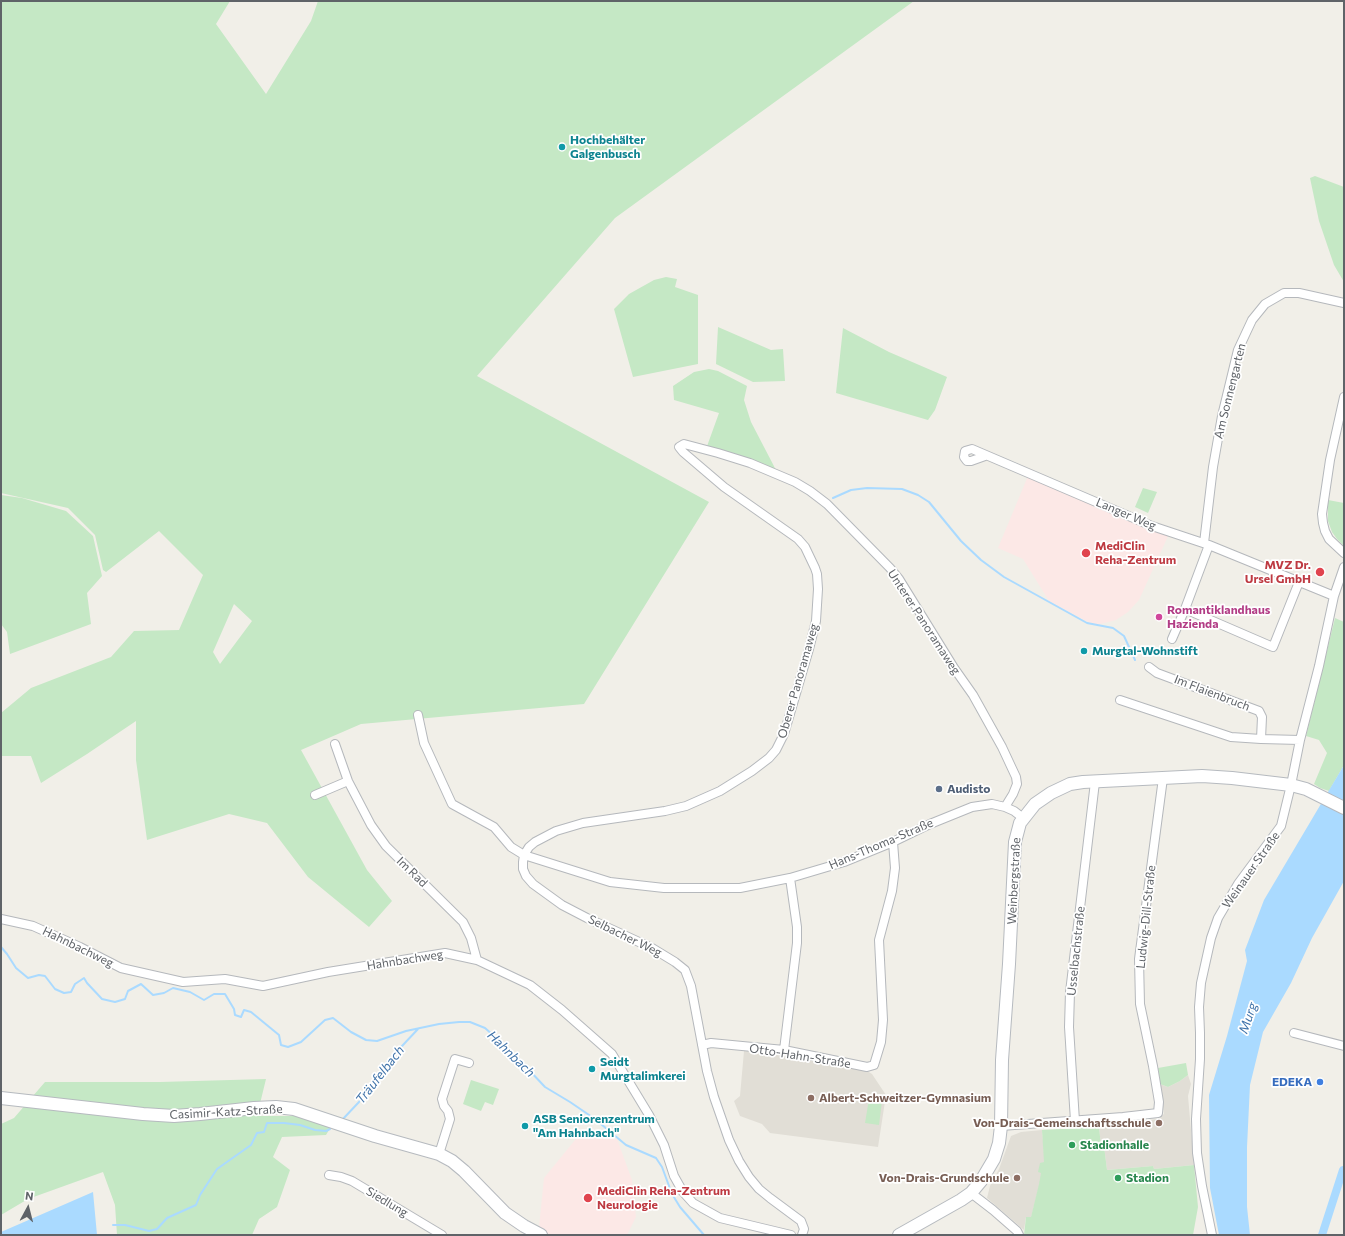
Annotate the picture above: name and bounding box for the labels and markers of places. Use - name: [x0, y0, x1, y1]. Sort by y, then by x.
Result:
- place label: Hochbehälter Galgenbusch: [570, 133, 645, 161]
- marker: Hochbehälter Galgenbusch: [557, 142, 567, 152]
- place label: MediClin Reha-Zentrum: [1095, 539, 1176, 567]
- marker: MediClin Reha-Zentrum: [1080, 547, 1092, 559]
- place label: MVZ Dr. Ursel GmbH: [1245, 558, 1311, 586]
- marker: MVZ Dr. Ursel GmbH: [1314, 566, 1326, 578]
- place label: Romantiklandhaus Hazienda: [1167, 603, 1270, 631]
- marker: Romantiklandhaus Hazienda: [1154, 612, 1164, 622]
- place label: Murgtal-Wohnstift: [1092, 644, 1198, 658]
- marker: Murgtal-Wohnstift: [1079, 646, 1089, 656]
- place label: Audisto: [947, 782, 990, 796]
- marker: Audisto: [934, 784, 944, 794]
- place label: Seidt Murgtalimkerei: [600, 1055, 686, 1083]
- marker: Seidt Murgtalimkerei: [587, 1064, 597, 1074]
- place label: EDEKA: [1272, 1075, 1312, 1089]
- marker: EDEKA: [1315, 1077, 1325, 1087]
- place label: Albert-Schweitzer-Gymnasium: [819, 1091, 991, 1105]
- marker: Albert-Schweitzer-Gymnasium: [806, 1093, 816, 1103]
- place label: ASB Seniorenzentrum "Am Hahnbach": [533, 1112, 655, 1140]
- place label: Von-Drais-Gemeinschaftsschule: [973, 1116, 1151, 1130]
- marker: Von-Drais-Gemeinschaftsschule: [1154, 1118, 1164, 1128]
- marker: ASB Seniorenzentrum "Am Hahnbach": [520, 1121, 530, 1131]
- place label: Stadionhalle: [1080, 1138, 1149, 1152]
- marker: Stadionhalle: [1067, 1140, 1077, 1150]
- place label: Von-Drais-Grundschule: [879, 1171, 1009, 1185]
- place label: Stadion: [1126, 1171, 1169, 1185]
- marker: Von-Drais-Grundschule: [1012, 1173, 1022, 1183]
- marker: Stadion: [1113, 1173, 1123, 1183]
- place label: MediClin Reha-Zentrum Neurologie: [597, 1184, 730, 1212]
- marker: MediClin Reha-Zentrum Neurologie: [582, 1192, 594, 1204]

